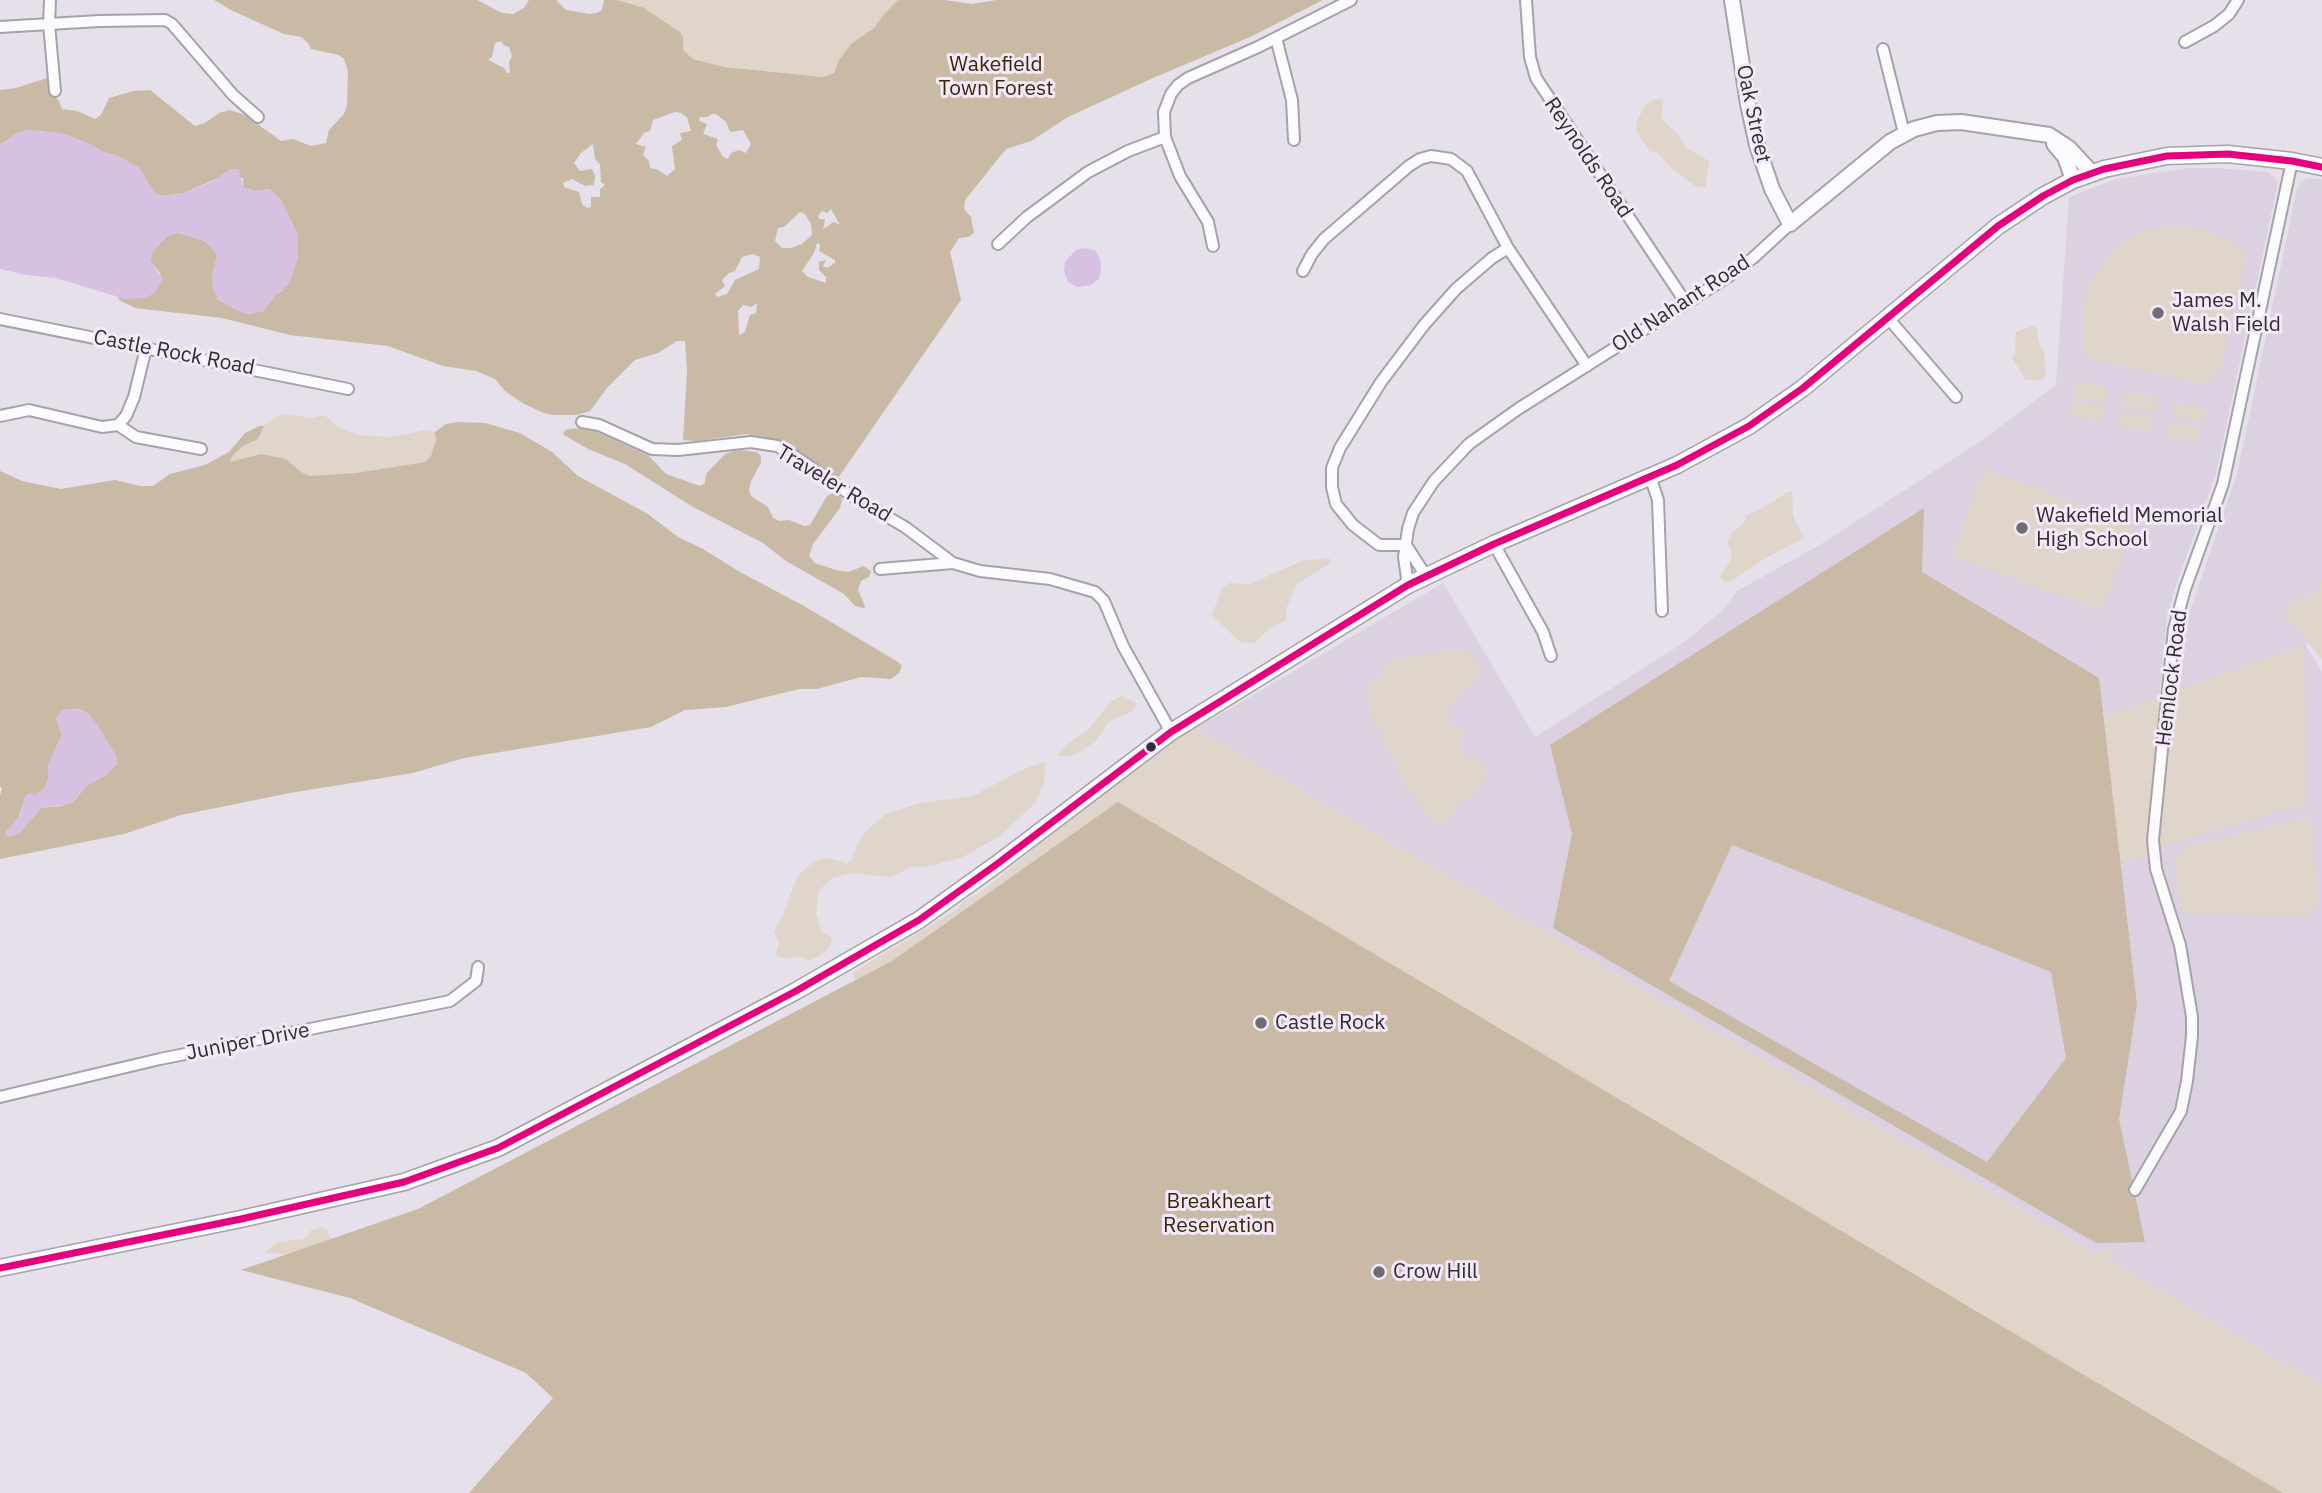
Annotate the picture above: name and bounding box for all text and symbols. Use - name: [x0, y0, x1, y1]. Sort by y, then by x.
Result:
- park label: Wakefield Town Forest: [939, 52, 1053, 102]
- street label: Oak Street: [1730, 63, 1776, 165]
- street label: Reynolds Road: [1538, 93, 1638, 223]
- street label: Old Nahant Road: [1607, 250, 1755, 358]
- place label: James M. Walsh Field: [2172, 288, 2281, 338]
- marker: James M. Walsh Field: [2150, 305, 2166, 321]
- street label: Castle Rock Road: [91, 325, 257, 381]
- street label: Traveler Road: [772, 440, 896, 528]
- place label: Wakefield Memorial High School: [2036, 503, 2223, 553]
- marker: Wakefield Memorial High School: [2014, 520, 2030, 536]
- street label: Hemlock Road: [2151, 608, 2193, 748]
- unlabelled marker: [1144, 740, 1158, 754]
- place label: Castle Rock: [1275, 1010, 1385, 1036]
- marker: Castle Rock: [1253, 1015, 1269, 1031]
- street label: Juniper Drive: [184, 1018, 312, 1066]
- park label: Breakheart Reservation: [1163, 1189, 1275, 1239]
- place label: Crow Hill: [1393, 1259, 1478, 1285]
- marker: Crow Hill: [1371, 1264, 1387, 1280]

